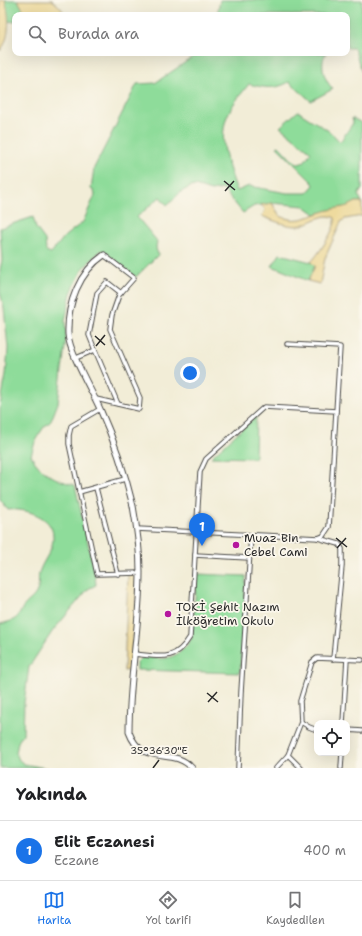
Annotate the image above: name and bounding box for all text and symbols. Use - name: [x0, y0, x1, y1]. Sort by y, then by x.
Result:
- search box: [12, 12, 350, 56]
- icon: search: [26, 23, 48, 45]
- text: Burada ara: [58, 24, 139, 44]
- your location: [180, 363, 200, 383]
- pin: 1: [189, 513, 215, 546]
- place label: Muaz Bin Cebel Cami: [244, 530, 308, 560]
- marker: Muaz Bin Cebel Cami: [231, 540, 241, 550]
- place label: TOKİ Şehit Nazım İlköğretim Okulu: [176, 599, 280, 629]
- marker: TOKİ Şehit Nazım İlköğretim Okulu: [163, 609, 173, 619]
- map controls: [314, 720, 350, 756]
- button: locate: [314, 720, 350, 756]
- text: 35°36'30"E: [130, 744, 188, 757]
- text: Yakında: [16, 783, 87, 805]
- text: Elit Eczanesi: [54, 832, 155, 852]
- text: 1: [26, 842, 32, 859]
- text: 400 m: [303, 842, 346, 859]
- text: Eczane: [54, 852, 99, 869]
- tab: Harita: [37, 889, 71, 928]
- tab: Yol tarifi: [146, 889, 191, 928]
- tab: Kaydedilen: [266, 889, 325, 928]

